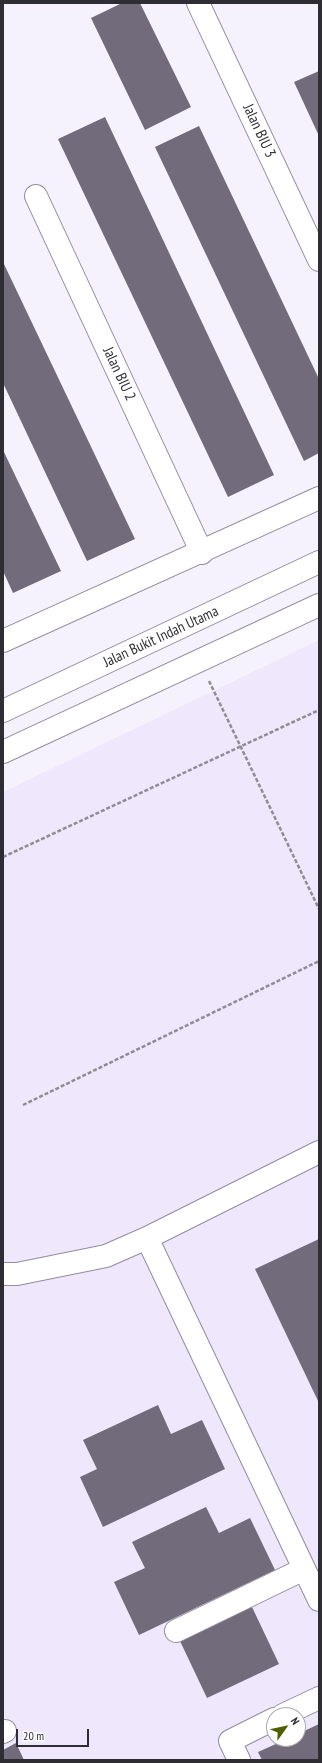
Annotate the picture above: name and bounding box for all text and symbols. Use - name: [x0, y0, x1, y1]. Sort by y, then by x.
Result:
- street label: Jalan BIU 3: [239, 101, 279, 161]
- street label: Jalan BIU 2: [99, 344, 139, 404]
- street label: Jalan Bukit Indah Utama: [101, 602, 221, 672]
- north arrow: [266, 1707, 306, 1747]
- text: N: [288, 1715, 303, 1727]
- scale bar: [18, 1721, 91, 1747]
- text: 20 m: [23, 1728, 44, 1743]

